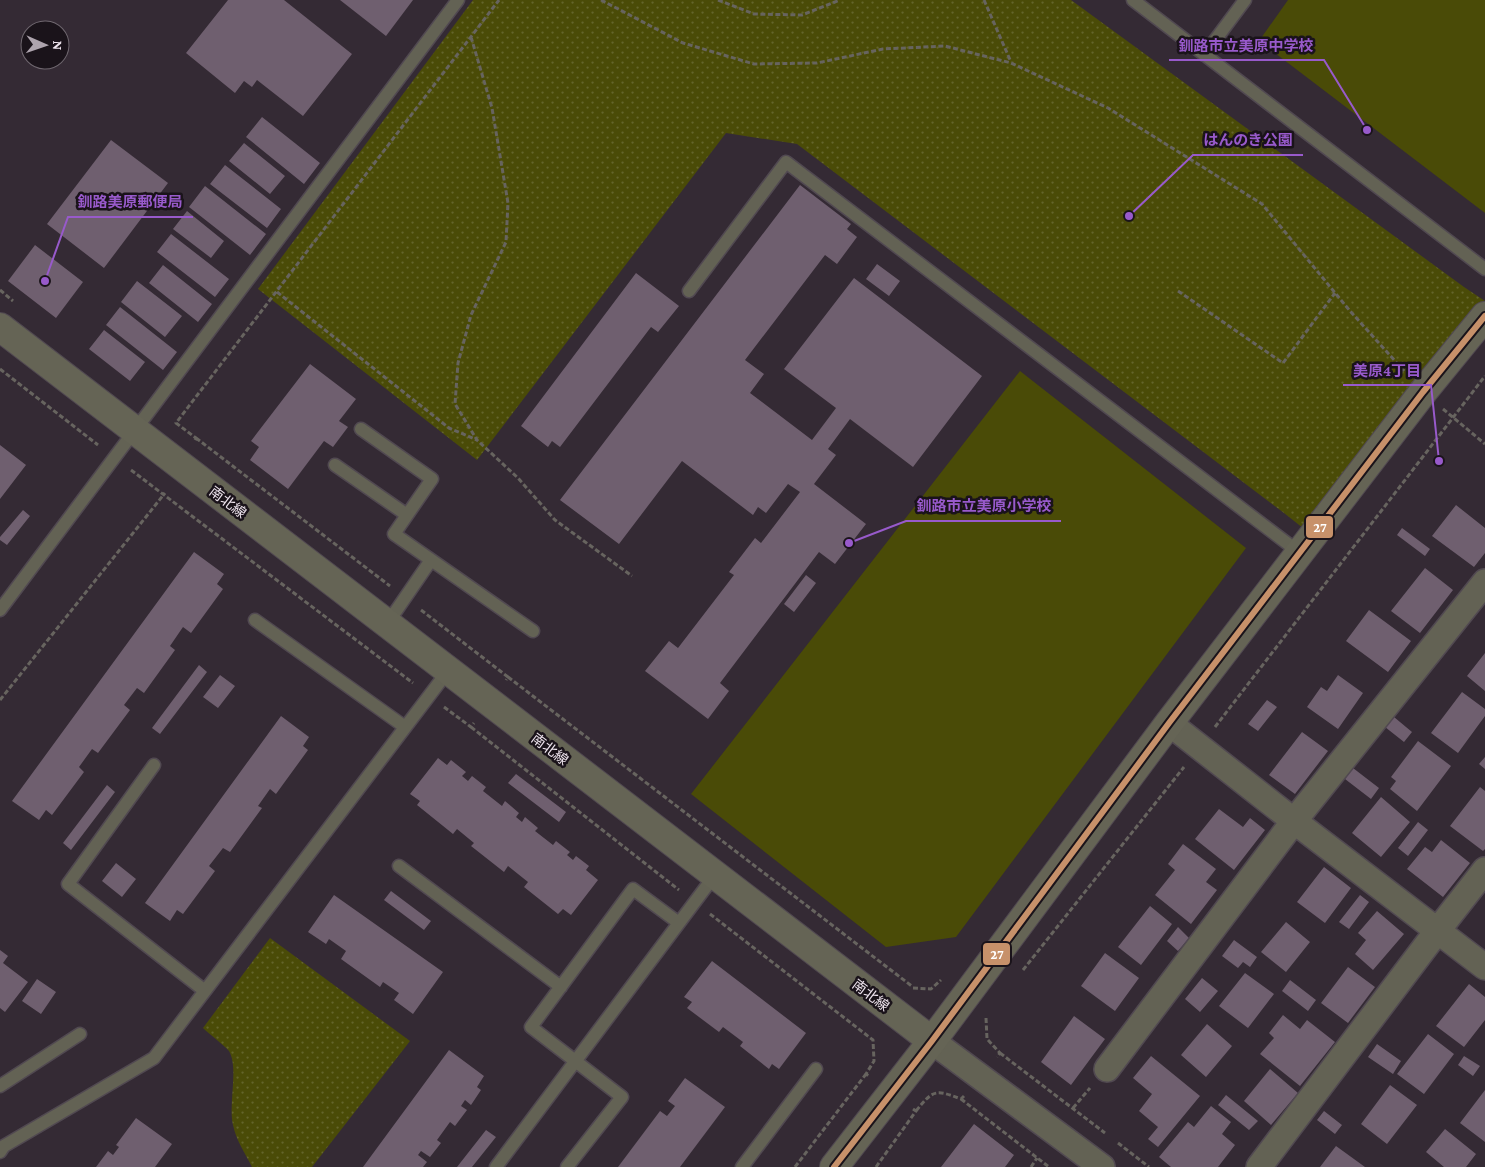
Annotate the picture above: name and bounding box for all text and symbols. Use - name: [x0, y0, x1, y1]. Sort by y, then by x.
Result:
- north arrow: [20, 20, 70, 70]
- callout: 釧路市立美原中学校: [1169, 30, 1324, 60]
- text: 釧路市立美原中学校: [1178, 38, 1314, 54]
- text: N: [50, 40, 66, 51]
- callout: はんのき公園: [1193, 125, 1303, 155]
- text: はんのき公園: [1203, 132, 1293, 148]
- callout: 釧路美原郵便局: [68, 187, 193, 217]
- text: 釧路美原郵便局: [77, 194, 183, 210]
- callout: 美原4丁目: [1343, 355, 1431, 385]
- text: 美原4丁目: [1353, 363, 1421, 379]
- street label: 南北線: [206, 483, 250, 521]
- callout: 釧路市立美原小学校: [906, 491, 1061, 521]
- text: 釧路市立美原小学校: [916, 498, 1052, 514]
- line badge: 27: [1305, 515, 1334, 539]
- text: 27: [1313, 519, 1327, 535]
- street label: 南北線: [528, 730, 572, 768]
- line badge: 27: [982, 942, 1011, 966]
- text: 27: [990, 946, 1004, 962]
- street label: 南北線: [849, 976, 893, 1014]

